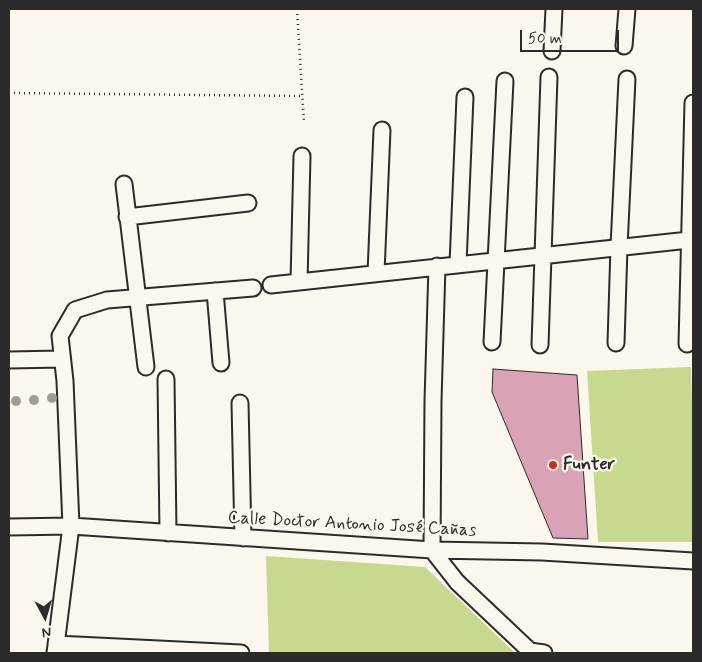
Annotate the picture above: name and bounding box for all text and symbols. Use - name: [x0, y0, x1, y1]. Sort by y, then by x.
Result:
- scale bar: [522, 20, 621, 52]
- text: 50 m: [528, 29, 562, 49]
- place label: Funter: [563, 454, 615, 476]
- marker: Funter: [547, 459, 559, 471]
- street label: Calle Doctor Antonio José Cañas: [227, 508, 477, 542]
- north arrow: [20, 592, 70, 642]
- text: N: [41, 622, 52, 641]

